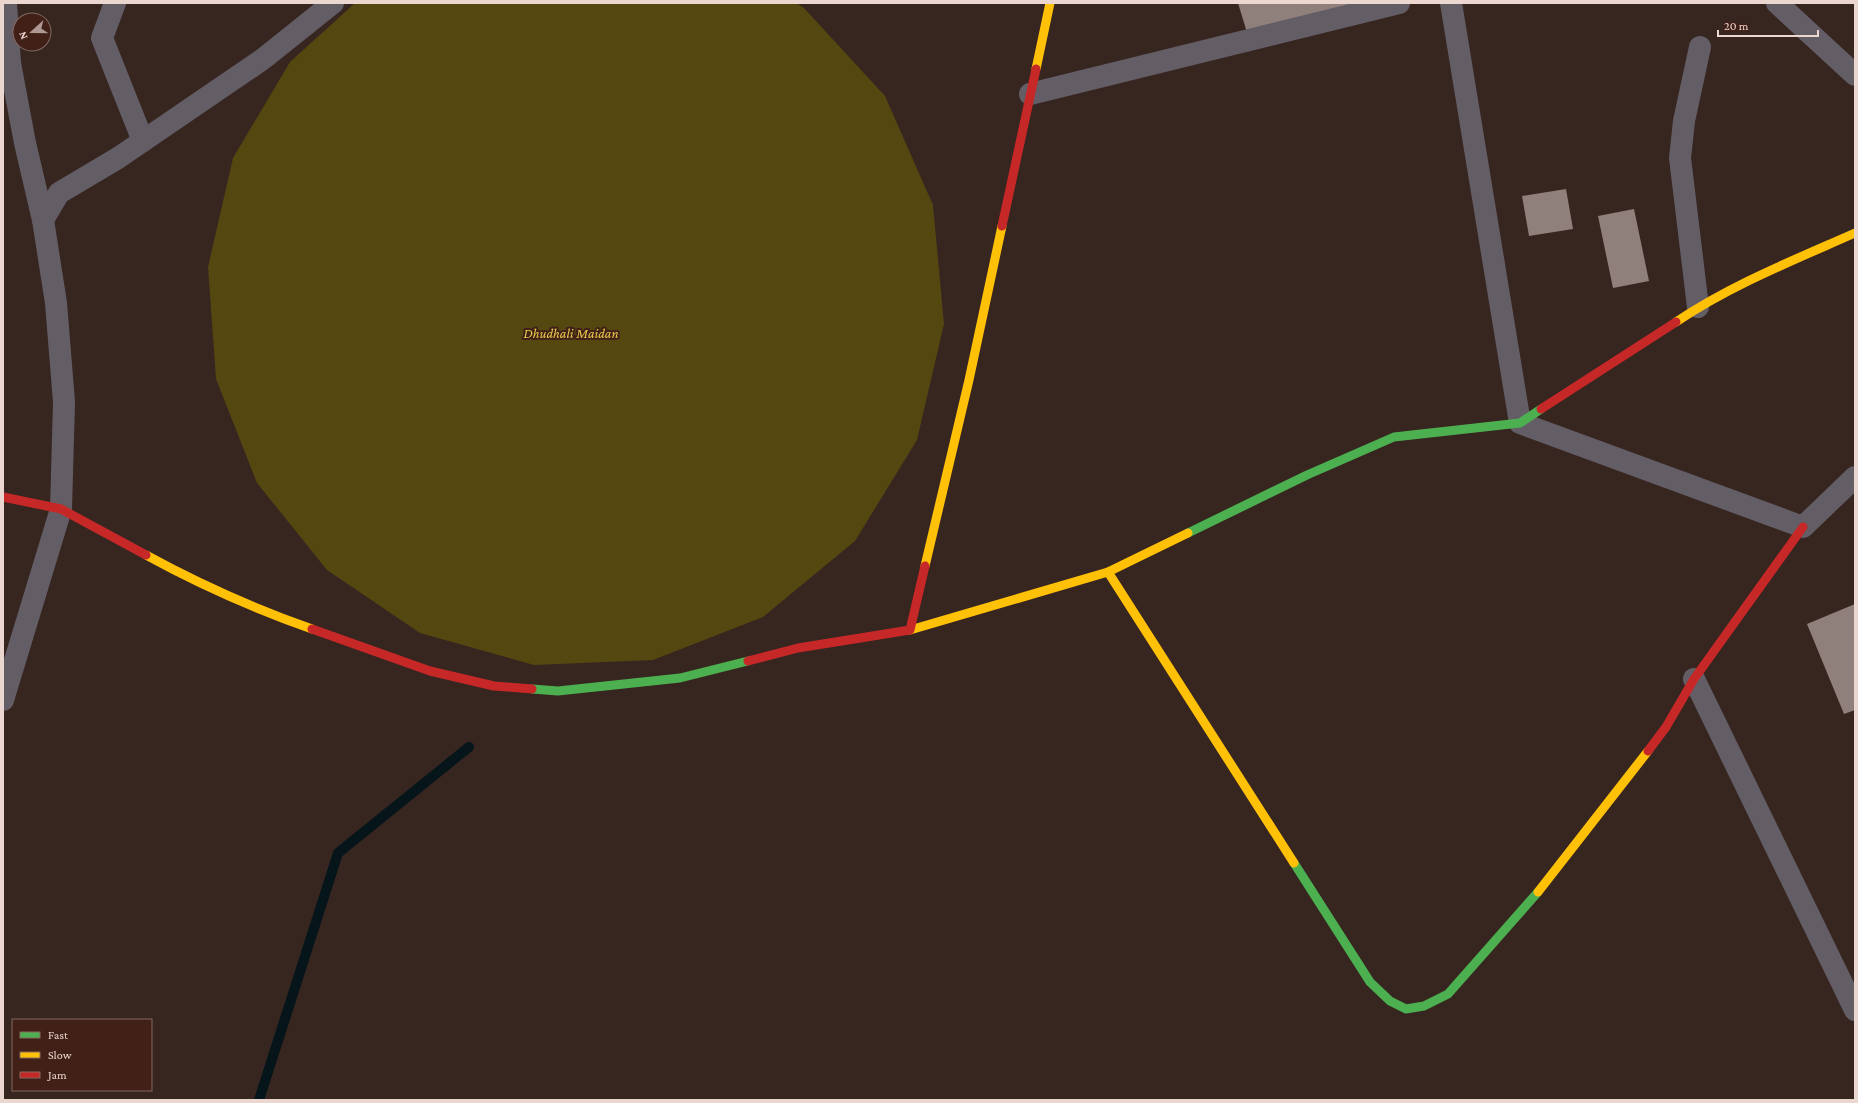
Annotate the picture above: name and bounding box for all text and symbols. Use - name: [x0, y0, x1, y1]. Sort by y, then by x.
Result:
- north arrow: [12, 12, 52, 52]
- scale bar: [1718, 12, 1818, 38]
- text: 20 m: [1724, 19, 1749, 33]
- text: N: [16, 29, 30, 41]
- park label: Dhudhali Maidan: [523, 325, 619, 341]
- legend: [12, 1019, 152, 1091]
- text: Fast: [48, 1028, 69, 1042]
- text: Slow: [48, 1048, 72, 1062]
- text: Jam: [47, 1068, 67, 1082]

